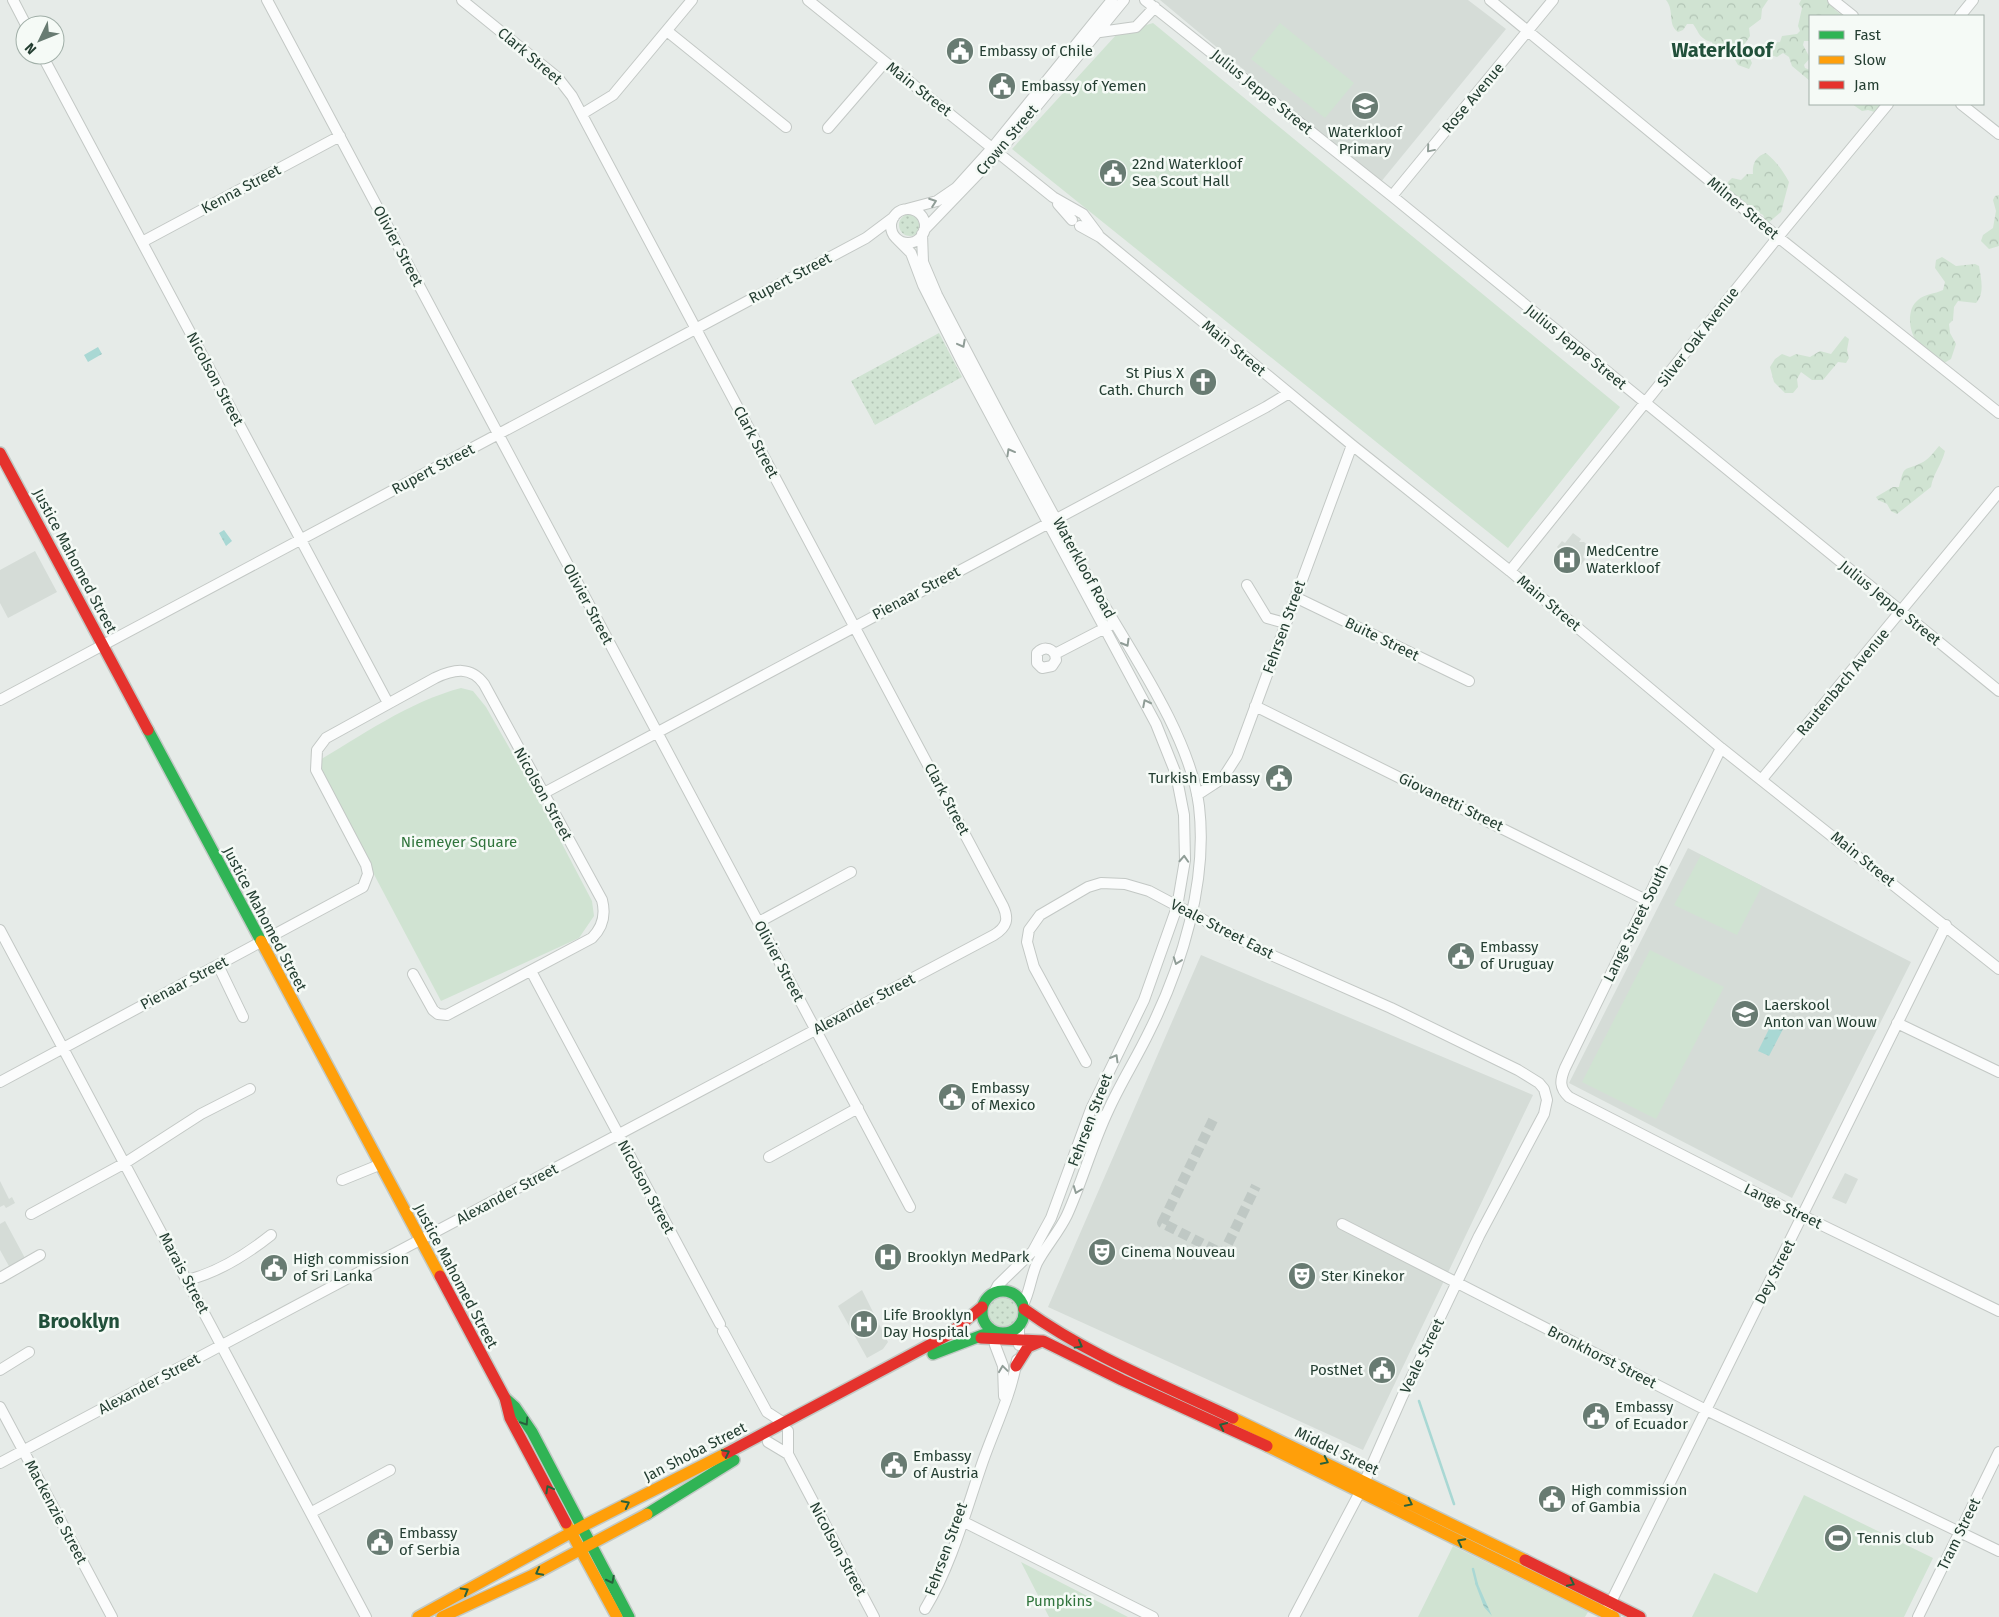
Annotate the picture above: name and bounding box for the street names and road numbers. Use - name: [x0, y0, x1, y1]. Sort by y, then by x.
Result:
- street label: Clark Street: [494, 24, 566, 89]
- street label: Julius Jeppe Street: [1208, 46, 1317, 139]
- street label: Main Street: [883, 58, 956, 120]
- street label: Rose Avenue: [1438, 59, 1508, 137]
- street label: Crown Street: [972, 101, 1042, 179]
- street label: Kenna Street: [198, 160, 284, 217]
- street label: Milner Street: [1704, 173, 1783, 243]
- street label: Olivier Street: [369, 202, 427, 290]
- street label: Rupert Street: [746, 248, 835, 307]
- street label: Silver Oak Avenue: [1653, 283, 1743, 391]
- street label: Julius Jeppe Street: [1522, 301, 1631, 394]
- street label: Main Street: [1199, 316, 1270, 380]
- street label: Nicolson Street: [183, 329, 248, 430]
- street label: Clark Street: [730, 403, 783, 482]
- street label: Rupert Street: [389, 439, 478, 498]
- street label: Justice Mahomed Street: [29, 486, 121, 637]
- street label: Waterkloof Road: [1049, 514, 1119, 622]
- street label: Julius Jeppe Street: [1836, 557, 1945, 650]
- street label: Olivier Street: [559, 560, 617, 648]
- street label: Pienaar Street: [869, 562, 963, 624]
- street label: Main Street: [1514, 571, 1585, 635]
- street label: Fehrsen Street: [1259, 577, 1309, 676]
- street label: Buite Street: [1342, 613, 1422, 665]
- street label: Rautenbach Avenue: [1793, 625, 1893, 739]
- street label: Nicolson Street: [510, 744, 576, 844]
- street label: Clark Street: [921, 760, 974, 839]
- street label: Giovanetti Street: [1396, 769, 1507, 835]
- street label: Main Street: [1827, 828, 1899, 891]
- street label: Justice Mahomed Street: [219, 844, 311, 995]
- street label: Lange Street South: [1600, 861, 1672, 985]
- street label: Veale Street East: [1167, 895, 1277, 963]
- street label: Olivier Street: [750, 917, 808, 1005]
- street label: Pienaar Street: [137, 952, 231, 1014]
- street label: Alexander Street: [810, 969, 918, 1038]
- street label: Fehrsen Street: [1064, 1070, 1116, 1169]
- street label: Nicolson Street: [614, 1137, 679, 1238]
- street label: Alexander Street: [453, 1159, 561, 1228]
- street label: Lange Street: [1741, 1179, 1826, 1233]
- street label: Justice Mahomed Street: [410, 1201, 502, 1352]
- street label: Marais Street: [155, 1229, 213, 1317]
- street label: Dey Street: [1751, 1236, 1799, 1307]
- street label: Veale Street: [1396, 1315, 1448, 1396]
- street label: Bronkhorst Street: [1544, 1322, 1660, 1392]
- street label: Alexander Street: [95, 1349, 203, 1418]
- street label: Jan Shoba Street: [641, 1418, 750, 1486]
- street label: Middel Street: [1292, 1423, 1382, 1479]
- street label: Mackenzie Street: [21, 1457, 91, 1568]
- street label: Tram Street: [1934, 1494, 1984, 1573]
- street label: Nicolson Street: [806, 1499, 871, 1600]
- street label: Fehrsen Street: [921, 1499, 971, 1598]

